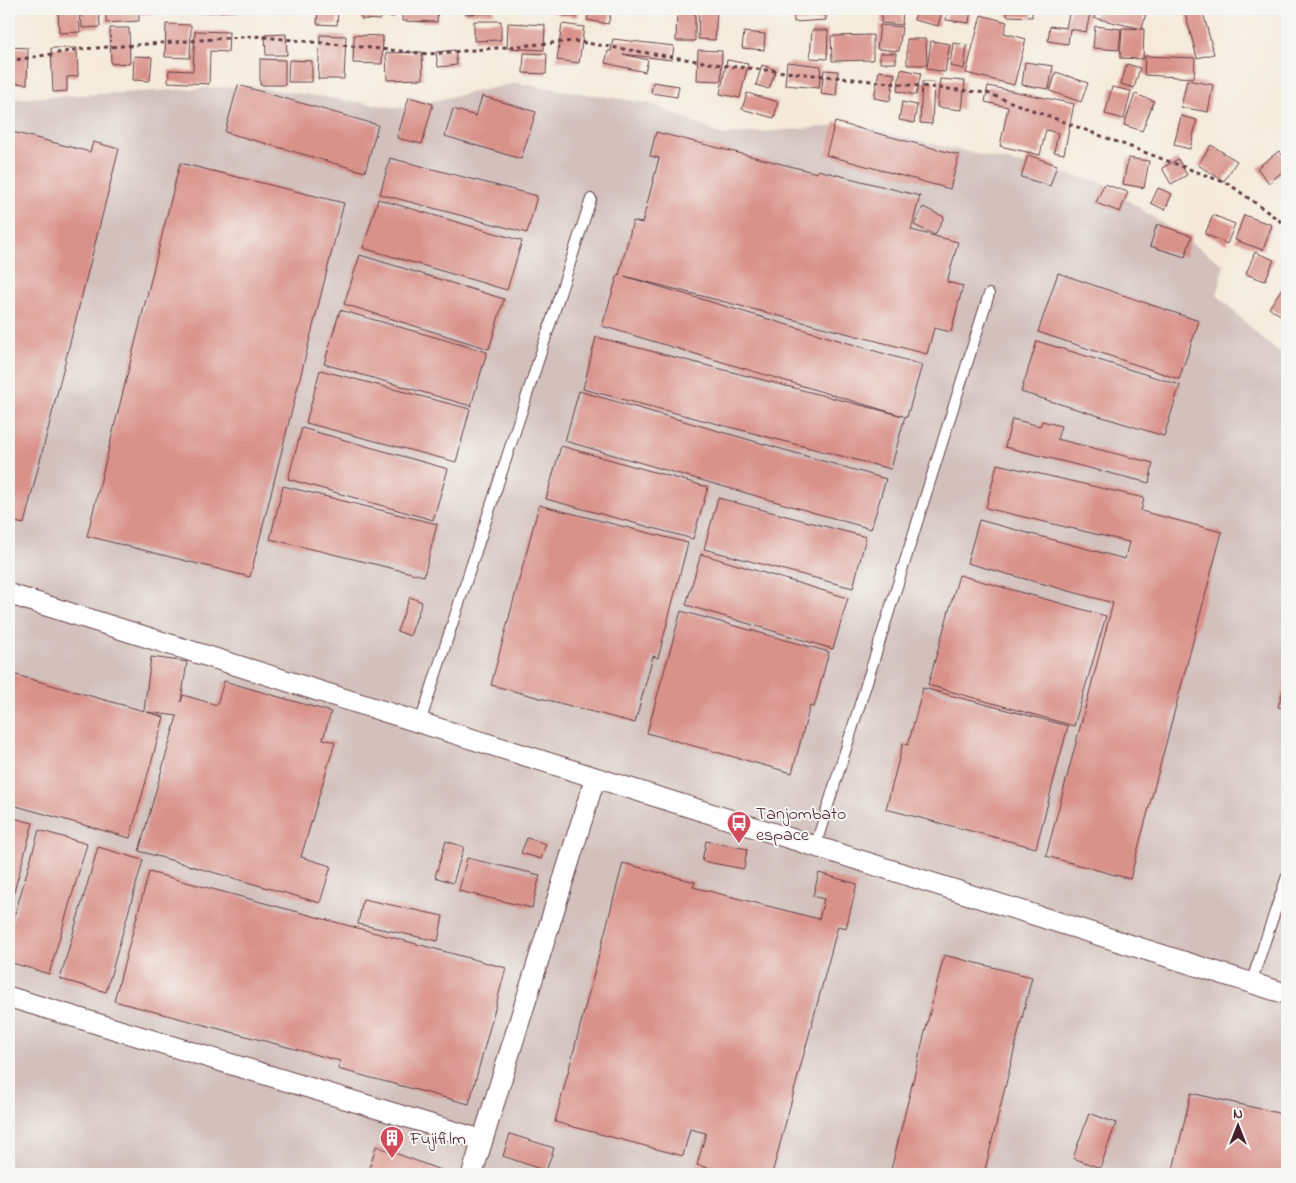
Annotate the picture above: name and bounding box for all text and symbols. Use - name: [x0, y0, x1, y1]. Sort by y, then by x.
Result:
- place label: Tanjombato espace: [756, 802, 846, 849]
- bus stop icon: Tanjombato espace: [726, 810, 752, 844]
- north arrow: [1214, 1100, 1264, 1150]
- text: N: [1233, 1104, 1243, 1125]
- building icon: Fujifilm: [379, 1125, 405, 1159]
- place label: Fujifilm: [409, 1127, 466, 1153]

